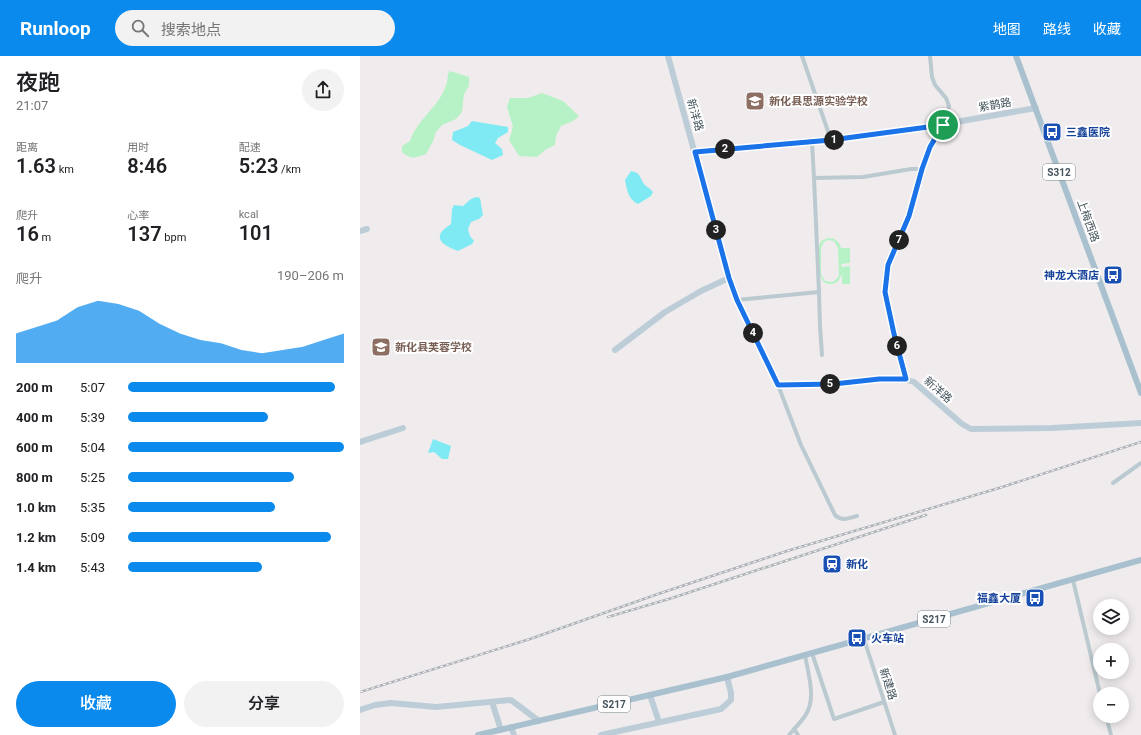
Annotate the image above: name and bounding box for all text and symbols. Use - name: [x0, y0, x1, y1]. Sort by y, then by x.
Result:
- search box: [115, 10, 395, 46]
- text: Runloop: [20, 17, 91, 40]
- icon: search: [129, 17, 151, 39]
- text: 搜索地点: [161, 21, 221, 39]
- text: 地图: [993, 21, 1021, 37]
- text: 路线: [1043, 21, 1071, 37]
- text: 收藏: [1093, 21, 1121, 37]
- button: share: [302, 69, 344, 111]
- text: 夜跑: [16, 70, 60, 95]
- school or university icon: 新化县思源实验学校: [744, 90, 766, 112]
- place label: 新化县思源实验学校: [769, 95, 868, 108]
- street label: 紫鹊路: [978, 96, 1012, 114]
- street label: 新洋路: [684, 97, 706, 133]
- text: 21:07: [16, 98, 48, 113]
- pin: [926, 108, 960, 142]
- icon: arrive: [932, 114, 954, 136]
- bus stop icon: 三鑫医院: [1041, 121, 1063, 143]
- place label: 三鑫医院: [1066, 126, 1110, 139]
- pin: 1: [824, 130, 844, 150]
- text: 1: [831, 133, 837, 146]
- pin: 2: [715, 139, 735, 159]
- text: 距离: [16, 141, 38, 154]
- text: 用时: [127, 141, 149, 154]
- text: 配速: [239, 141, 261, 154]
- text: 2: [722, 142, 728, 155]
- text: 1.63: [16, 154, 56, 178]
- text: 8:46: [127, 154, 167, 178]
- text: 5:23: [239, 154, 278, 178]
- text: km: [56, 163, 74, 176]
- text: /km: [278, 163, 301, 176]
- road number: S312: [1043, 164, 1075, 180]
- street label: 上梅西路: [1074, 198, 1102, 244]
- text: kcal: [239, 208, 259, 221]
- text: 爬升: [16, 209, 38, 222]
- text: 心率: [127, 209, 149, 222]
- pin: 3: [706, 220, 726, 240]
- text: 101: [239, 221, 273, 245]
- text: 16: [16, 222, 39, 246]
- text: 137: [127, 222, 162, 246]
- text: 3: [713, 223, 719, 236]
- pin: 7: [889, 230, 909, 250]
- text: m: [39, 231, 51, 244]
- text: bpm: [162, 231, 186, 244]
- text: 7: [896, 233, 902, 246]
- bus stop icon: 神龙大酒店: [1102, 264, 1124, 286]
- text: 190–206 m: [277, 268, 344, 283]
- place label: 神龙大酒店: [1044, 269, 1099, 282]
- text: 爬升: [16, 271, 42, 286]
- pin: 4: [743, 323, 763, 343]
- text: 4: [750, 326, 756, 339]
- school or university icon: 新化县芙蓉学校: [370, 336, 392, 358]
- pin: 6: [887, 336, 907, 356]
- text: 6: [894, 339, 900, 352]
- place label: 新化县芙蓉学校: [395, 341, 472, 354]
- pin: 5: [820, 374, 840, 394]
- street label: 新洋路: [921, 374, 955, 406]
- text: 5: [827, 377, 833, 390]
- text: 200 m: [16, 380, 53, 395]
- text: 5:07: [80, 380, 105, 395]
- text: 400 m: [16, 410, 53, 425]
- text: 5:39: [80, 410, 105, 425]
- text: 600 m: [16, 440, 53, 455]
- text: 5:04: [80, 440, 105, 455]
- text: 800 m: [16, 470, 53, 485]
- text: 5:25: [80, 470, 105, 485]
- text: 1.0 km: [16, 500, 56, 515]
- text: 5:35: [80, 500, 105, 515]
- text: 1.2 km: [16, 530, 56, 545]
- text: 5:09: [80, 530, 105, 545]
- station icon: 新化: [821, 553, 843, 575]
- place label: 新化: [846, 558, 868, 571]
- text: 1.4 km: [16, 560, 56, 575]
- text: 5:43: [80, 560, 105, 575]
- bus stop icon: 福鑫大厦: [1024, 587, 1046, 609]
- place label: 福鑫大厦: [977, 592, 1021, 605]
- map controls: [1093, 599, 1129, 723]
- button: layers: [1093, 599, 1129, 635]
- road number: S217: [918, 611, 950, 627]
- bus stop icon: 火车站: [846, 627, 868, 649]
- place label: 火车站: [871, 632, 904, 645]
- button: +: [1093, 643, 1129, 679]
- street label: 新建路: [877, 666, 899, 702]
- button: 收藏: [16, 681, 176, 727]
- button: 分享: [184, 681, 344, 727]
- button: −: [1093, 687, 1129, 723]
- road number: S217: [598, 696, 630, 712]

